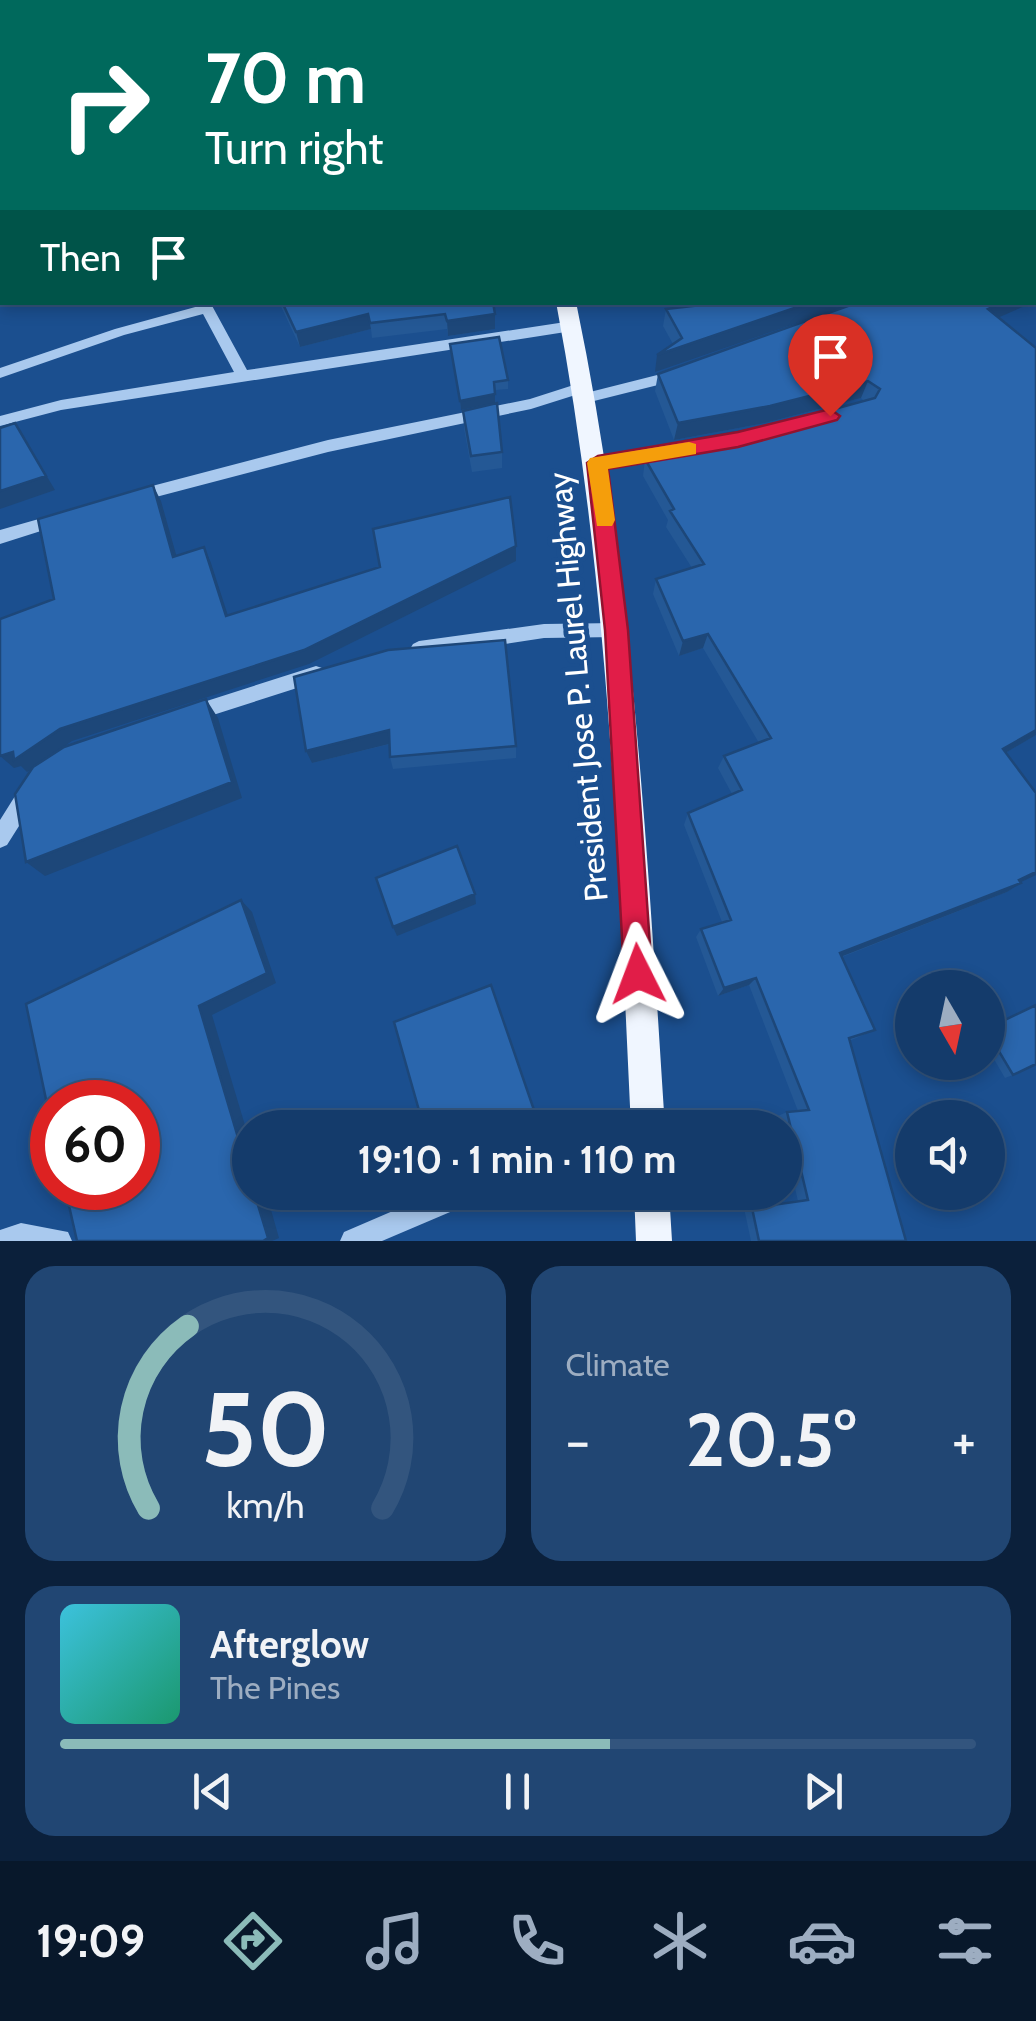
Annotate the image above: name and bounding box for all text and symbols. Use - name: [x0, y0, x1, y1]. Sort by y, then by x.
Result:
- text: 70 m: [205, 35, 366, 121]
- icon: right: [40, 40, 170, 170]
- text: Turn right: [205, 121, 384, 175]
- icon: arrive: [141, 230, 196, 285]
- text: Then: [40, 234, 121, 281]
- pin: [788, 314, 873, 417]
- icon: arrive: [803, 329, 858, 384]
- street label: President Jose P. Laurel Highway: [539, 471, 616, 903]
- position arrow: [586, 922, 690, 1026]
- north arrow: [895, 970, 1005, 1080]
- map controls: [895, 970, 1005, 1210]
- speed limit sign: 60: [30, 1080, 160, 1210]
- button: sound: [895, 1100, 1005, 1210]
- text: 19:10 · 1 min · 110 m: [358, 1136, 676, 1183]
- text: Climate: [566, 1345, 670, 1384]
- text: 50: [201, 1366, 330, 1492]
- text: 20.5°: [686, 1394, 856, 1485]
- text: −: [566, 1407, 590, 1474]
- text: +: [952, 1407, 976, 1474]
- text: km/h: [226, 1484, 304, 1527]
- text: Afterglow: [210, 1621, 369, 1668]
- text: The Pines: [210, 1668, 340, 1707]
- icon: previous: [185, 1764, 240, 1819]
- icon: pause: [490, 1764, 545, 1819]
- icon: next: [796, 1764, 851, 1819]
- icon: directions: [218, 1906, 288, 1976]
- icon: music: [360, 1906, 430, 1976]
- icon: phone: [502, 1906, 572, 1976]
- icon: climate: [645, 1906, 715, 1976]
- icon: car: [787, 1906, 857, 1976]
- icon: filters: [930, 1906, 1000, 1976]
- text: 19:09: [36, 1914, 145, 1968]

